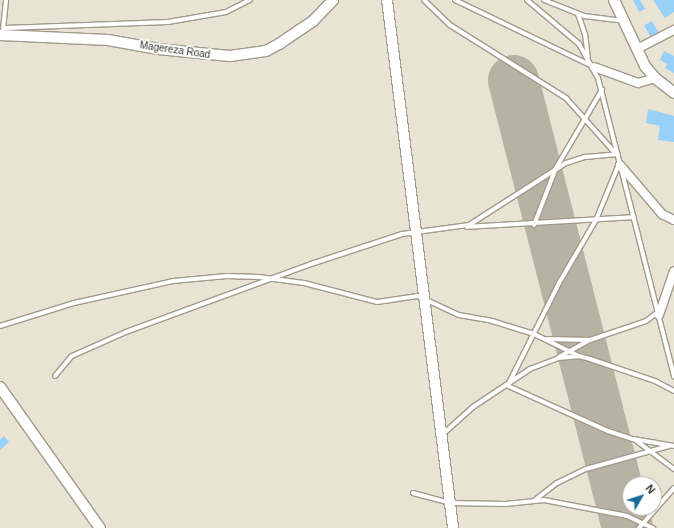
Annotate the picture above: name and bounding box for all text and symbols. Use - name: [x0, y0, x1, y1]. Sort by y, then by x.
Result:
- street label: Magereza Road: [139, 39, 211, 61]
- north arrow: [622, 476, 662, 516]
- text: N: [643, 482, 658, 496]

